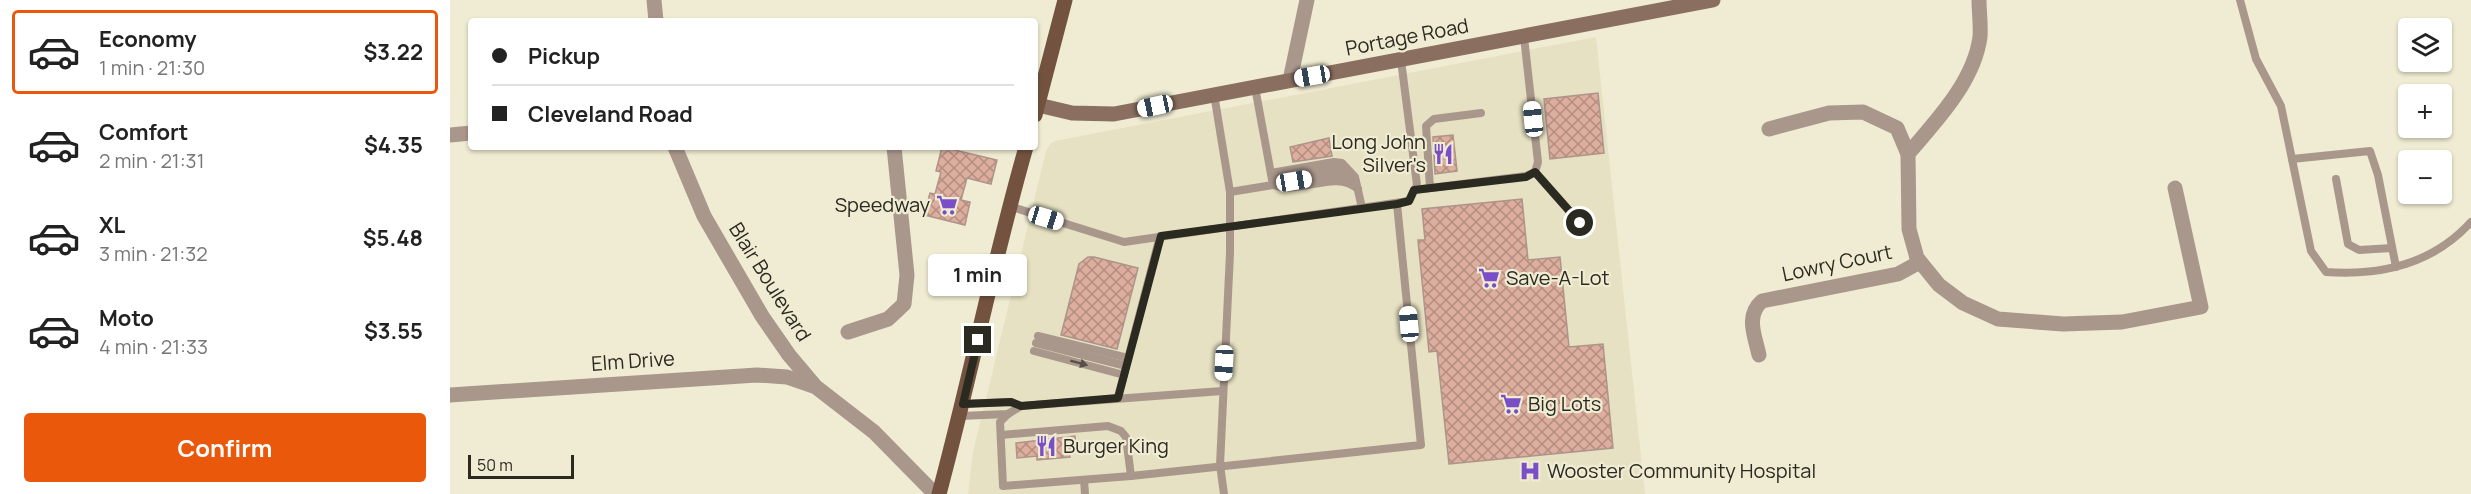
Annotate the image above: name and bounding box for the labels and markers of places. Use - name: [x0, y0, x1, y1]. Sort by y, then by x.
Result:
- place label: Long John Silver's: [1331, 128, 1426, 178]
- restaurant icon: Long John Silver's: [1431, 142, 1455, 166]
- place label: Speedway: [835, 191, 930, 218]
- supermarket icon: Speedway: [935, 193, 959, 217]
- place label: Save-A-Lot: [1506, 264, 1610, 291]
- supermarket icon: Save-A-Lot: [1477, 266, 1501, 290]
- place label: Big Lots: [1528, 390, 1601, 417]
- supermarket icon: Big Lots: [1499, 392, 1523, 416]
- place label: Burger King: [1063, 432, 1169, 459]
- restaurant icon: Burger King: [1034, 434, 1058, 458]
- place label: Wooster Community Hospital: [1547, 457, 1816, 484]
- hospital icon: Wooster Community Hospital: [1518, 459, 1542, 483]

